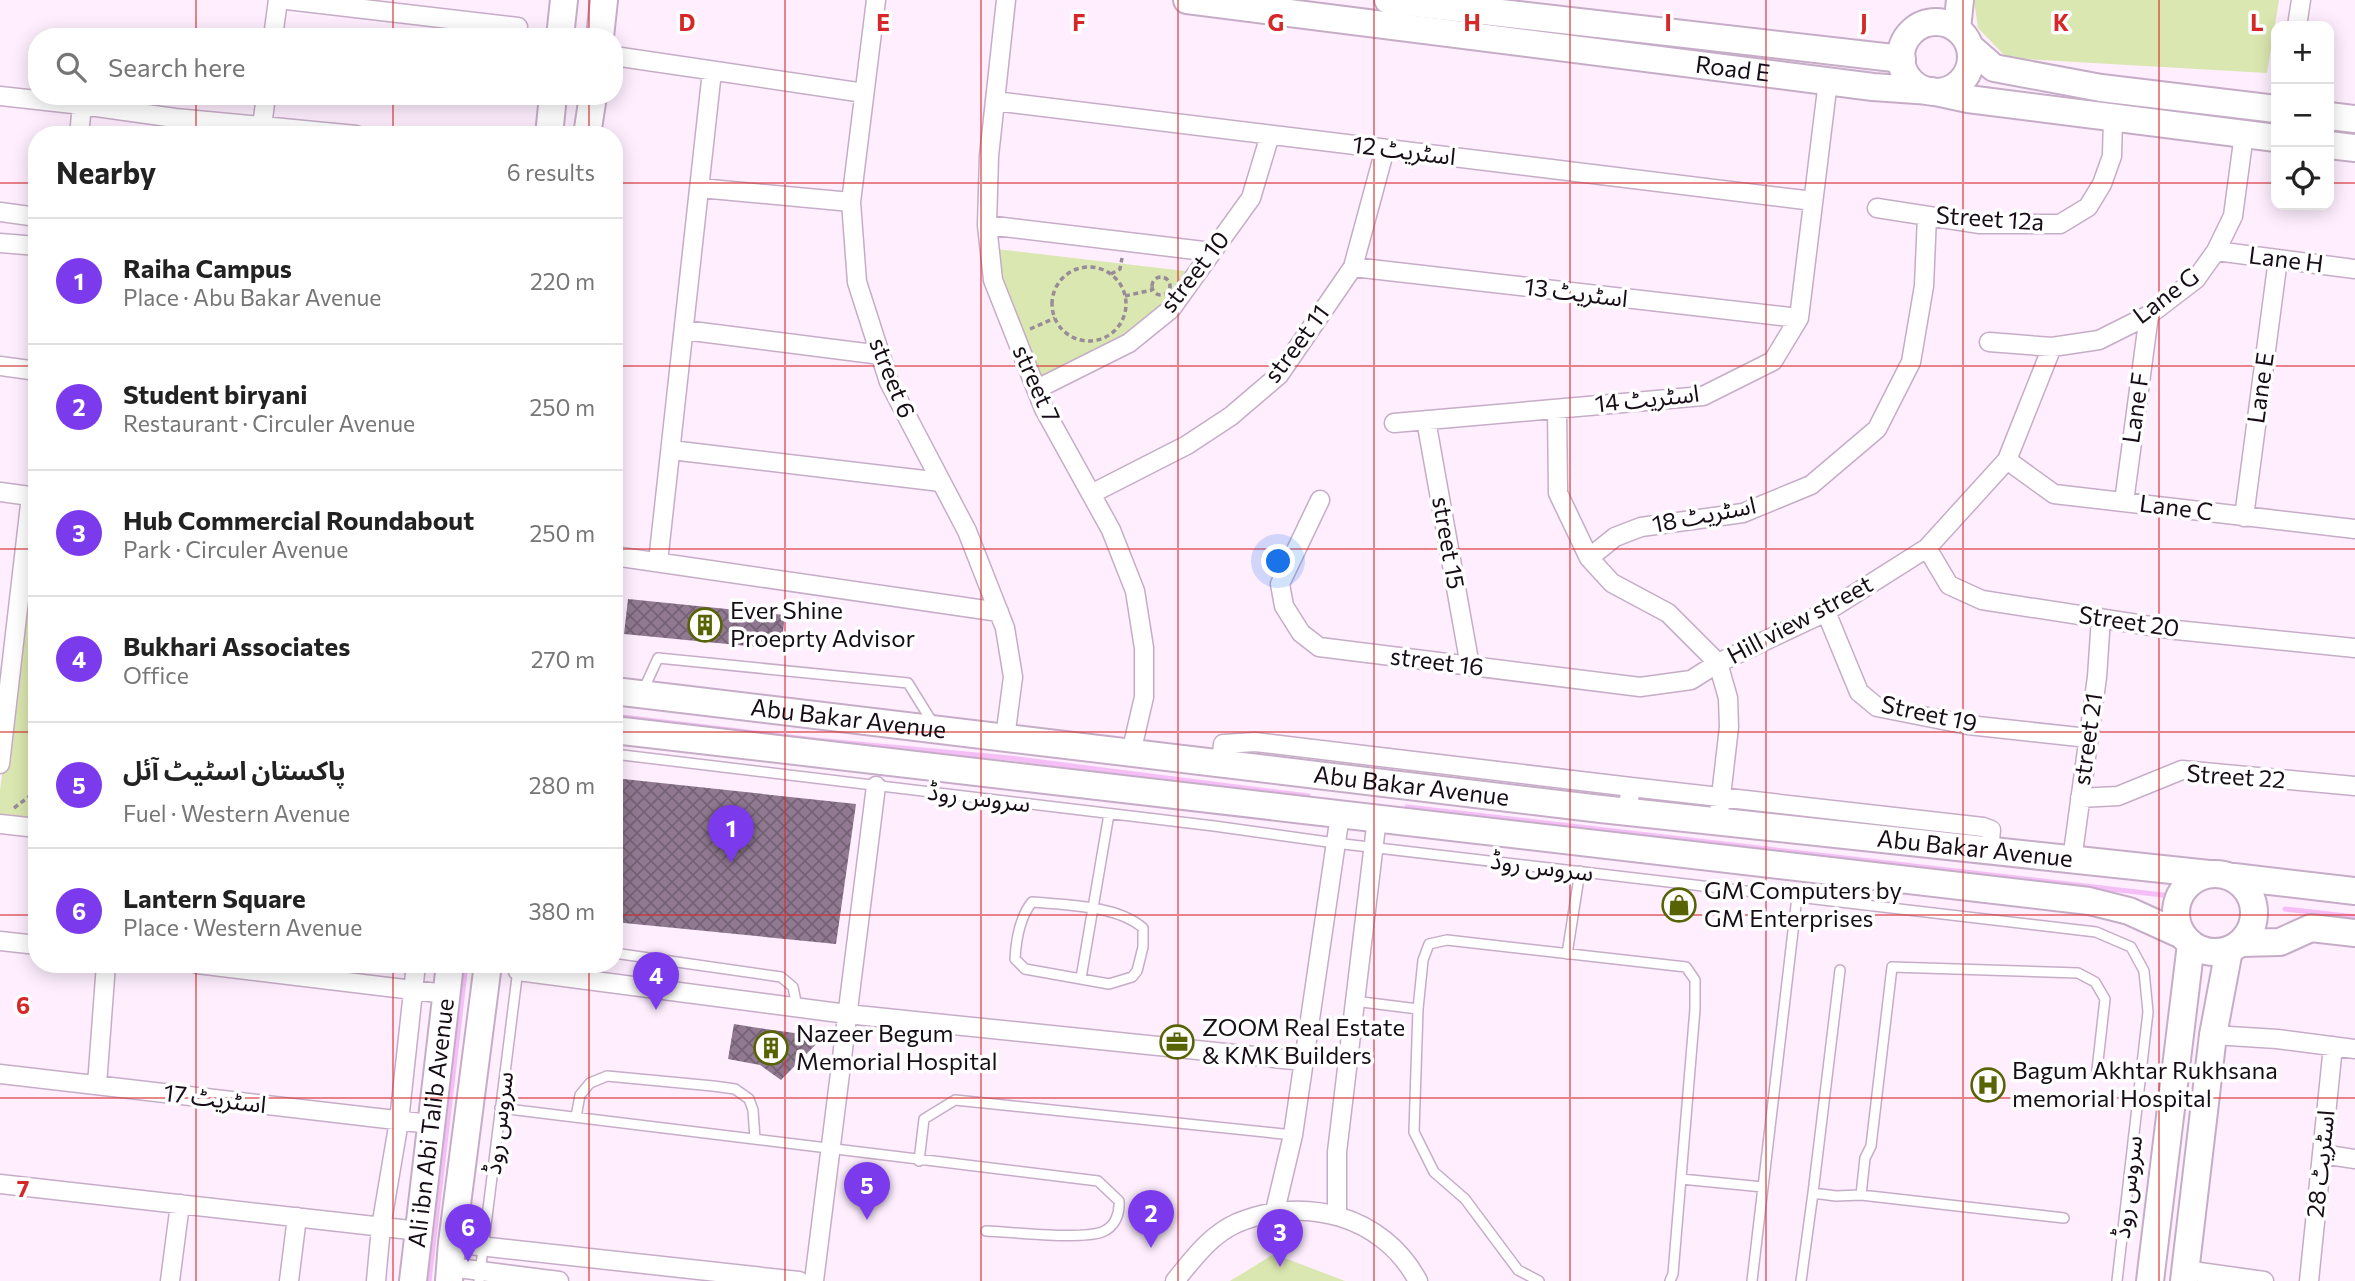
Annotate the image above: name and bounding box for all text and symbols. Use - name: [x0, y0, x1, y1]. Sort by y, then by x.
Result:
- text: D: [679, 8, 696, 36]
- text: E: [876, 8, 890, 36]
- text: F: [1072, 8, 1086, 36]
- text: G: [1268, 8, 1284, 36]
- text: H: [1463, 8, 1481, 36]
- text: I: [1664, 8, 1672, 36]
- text: J: [1860, 8, 1868, 36]
- text: K: [2053, 8, 2069, 36]
- text: L: [2250, 8, 2264, 36]
- map controls: [2271, 21, 2334, 210]
- button: +: [2271, 21, 2334, 84]
- search box: [28, 28, 623, 105]
- icon: search: [52, 48, 90, 86]
- street label: Road E: [1694, 49, 1772, 87]
- text: Search here: [108, 51, 246, 82]
- button: −: [2271, 84, 2334, 147]
- street label: اسٹریٹ 12: [1351, 129, 1457, 171]
- button: locate: [2271, 147, 2334, 210]
- text: Nearby: [56, 153, 156, 190]
- text: 6 results: [507, 158, 595, 186]
- street label: Street 12a: [1935, 199, 2045, 236]
- street label: street 10: [1153, 225, 1235, 318]
- street label: Lane H: [2247, 240, 2325, 277]
- text: Raiha Campus: [123, 252, 292, 283]
- street label: Lane G: [2126, 261, 2204, 329]
- text: 1: [74, 267, 84, 295]
- text: 220 m: [530, 267, 595, 295]
- street label: اسٹریٹ 13: [1523, 271, 1630, 313]
- text: Place · Abu Bakar Avenue: [123, 283, 381, 311]
- street label: street 11: [1257, 298, 1334, 388]
- street label: street 6: [864, 333, 923, 422]
- street label: street 7: [1007, 340, 1067, 427]
- street label: Lane E: [2240, 350, 2279, 425]
- street label: Lane F: [2115, 371, 2154, 445]
- text: Student biryani: [123, 378, 307, 409]
- street label: اسٹریٹ 14: [1593, 378, 1701, 418]
- text: 2: [72, 393, 86, 421]
- text: 250 m: [530, 393, 595, 421]
- text: Restaurant · Circuler Avenue: [123, 409, 415, 437]
- street label: Lane C: [2138, 488, 2215, 525]
- street label: اسٹریٹ 18: [1649, 489, 1758, 539]
- street label: street 15: [1427, 494, 1472, 591]
- text: Hub Commercial Roundabout: [123, 504, 474, 535]
- text: 3: [72, 519, 86, 547]
- text: 250 m: [530, 519, 595, 547]
- text: Park · Circuler Avenue: [123, 535, 348, 563]
- your location: [1261, 544, 1295, 578]
- street label: Hill view street: [1722, 568, 1877, 669]
- place label: Ever Shine Proeprty Advisor: [730, 595, 915, 652]
- street label: Street 20: [2077, 599, 2181, 642]
- building icon: Ever Shine Proeprty Advisor: [686, 606, 724, 644]
- text: Bukhari Associates: [123, 630, 350, 661]
- street label: street 16: [1389, 640, 1486, 681]
- text: 4: [72, 645, 86, 673]
- text: 270 m: [531, 645, 595, 673]
- text: Office: [123, 661, 189, 689]
- street label: Street 19: [1879, 688, 1980, 737]
- street label: Abu Bakar Avenue: [749, 691, 948, 744]
- street label: street 21: [2066, 691, 2107, 787]
- text: پاکستان اسٹیٹ آئل: [123, 754, 346, 785]
- street label: Street 22: [2186, 758, 2287, 793]
- street label: Abu Bakar Avenue: [1312, 759, 1511, 811]
- text: 5: [72, 771, 86, 799]
- text: 280 m: [529, 771, 595, 799]
- street label: سروس روڈ: [926, 776, 1032, 818]
- text: Fuel · Western Avenue: [123, 799, 350, 827]
- pin: 1: [708, 805, 754, 863]
- street label: Abu Bakar Avenue: [1876, 823, 2074, 872]
- street label: سروس روڈ: [1489, 845, 1595, 887]
- place label: GM Computers by GM Enterprises: [1704, 875, 1902, 932]
- text: Lantern Square: [123, 882, 306, 913]
- shop icon: GM Computers by GM Enterprises: [1660, 886, 1698, 924]
- text: 6: [72, 897, 86, 925]
- text: 380 m: [528, 897, 595, 925]
- text: Place · Western Avenue: [123, 913, 362, 941]
- pin: 4: [633, 952, 679, 1010]
- text: 6: [16, 991, 30, 1019]
- street label: Ali ibn Abi Talib Avenue: [401, 997, 459, 1249]
- place label: ZOOM Real Estate & KMK Builders: [1202, 1012, 1405, 1069]
- place label: Nazeer Begum Memorial Hospital: [796, 1018, 998, 1075]
- office icon: ZOOM Real Estate & KMK Builders: [1158, 1023, 1196, 1061]
- building icon: Nazeer Begum Memorial Hospital: [752, 1029, 790, 1067]
- place label: Bagum Akhtar Rukhsana memorial Hospital: [2012, 1055, 2278, 1112]
- hospital icon: Bagum Akhtar Rukhsana memorial Hospital: [1969, 1066, 2007, 1104]
- street label: سروس روڈ: [477, 1070, 519, 1176]
- street label: اسٹریٹ 17: [162, 1077, 268, 1119]
- street label: اسٹریٹ 28: [2299, 1109, 2341, 1219]
- street label: سروس روڈ: [2106, 1134, 2148, 1240]
- pin: 5: [844, 1162, 890, 1220]
- text: 7: [17, 1174, 29, 1202]
- pin: 2: [1128, 1190, 1174, 1248]
- pin: 6: [445, 1204, 491, 1262]
- pin: 3: [1257, 1209, 1303, 1267]

